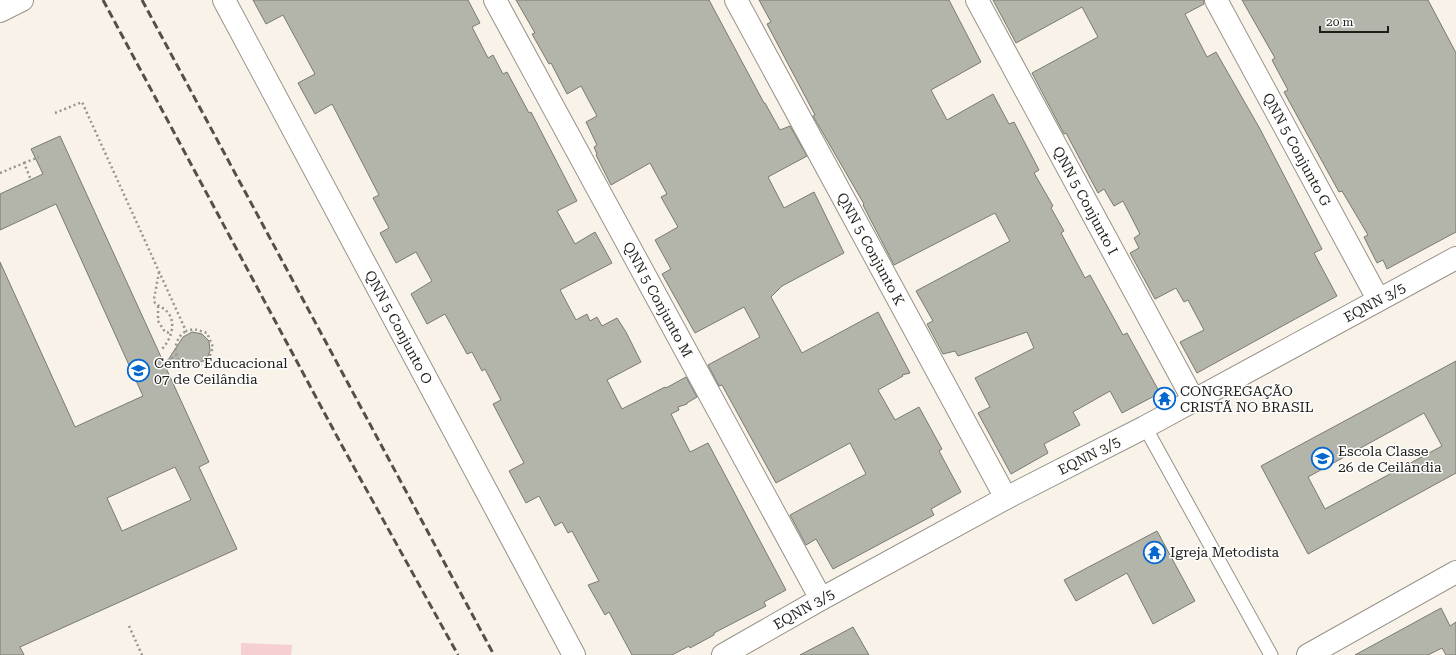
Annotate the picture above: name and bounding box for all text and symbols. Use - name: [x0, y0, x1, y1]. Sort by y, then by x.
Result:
- scale bar: [1320, 8, 1388, 34]
- text: 20 m: [1326, 15, 1353, 29]
- street label: QNN 5 Conjunto G: [1260, 90, 1334, 209]
- street label: QNN 5 Conjunto I: [1050, 144, 1121, 257]
- street label: QNN 5 Conjunto K: [834, 190, 908, 308]
- street label: QNN 5 Conjunto M: [620, 239, 696, 360]
- street label: QNN 5 Conjunto O: [362, 268, 436, 387]
- street label: EQNN 3/5: [1341, 279, 1408, 325]
- place label: Centro Educacional 07 de Ceilândia: [154, 355, 288, 387]
- school or university icon: Centro Educacional 07 de Ceilândia: [125, 358, 151, 384]
- place label: CONGREGAÇÃO CRISTÃ NO BRASIL: [1180, 383, 1314, 415]
- temple icon: CONGREGAÇÃO CRISTÃ NO BRASIL: [1151, 386, 1177, 412]
- street label: EQNN 3/5: [1055, 433, 1123, 478]
- place label: Escola Classe 26 de Ceilândia: [1338, 443, 1442, 475]
- school or university icon: Escola Classe 26 de Ceilândia: [1309, 446, 1335, 472]
- temple icon: Igreja Metodista: [1142, 539, 1168, 565]
- place label: Igreja Metodista: [1170, 544, 1280, 560]
- street label: EQNN 3/5: [770, 585, 837, 633]

